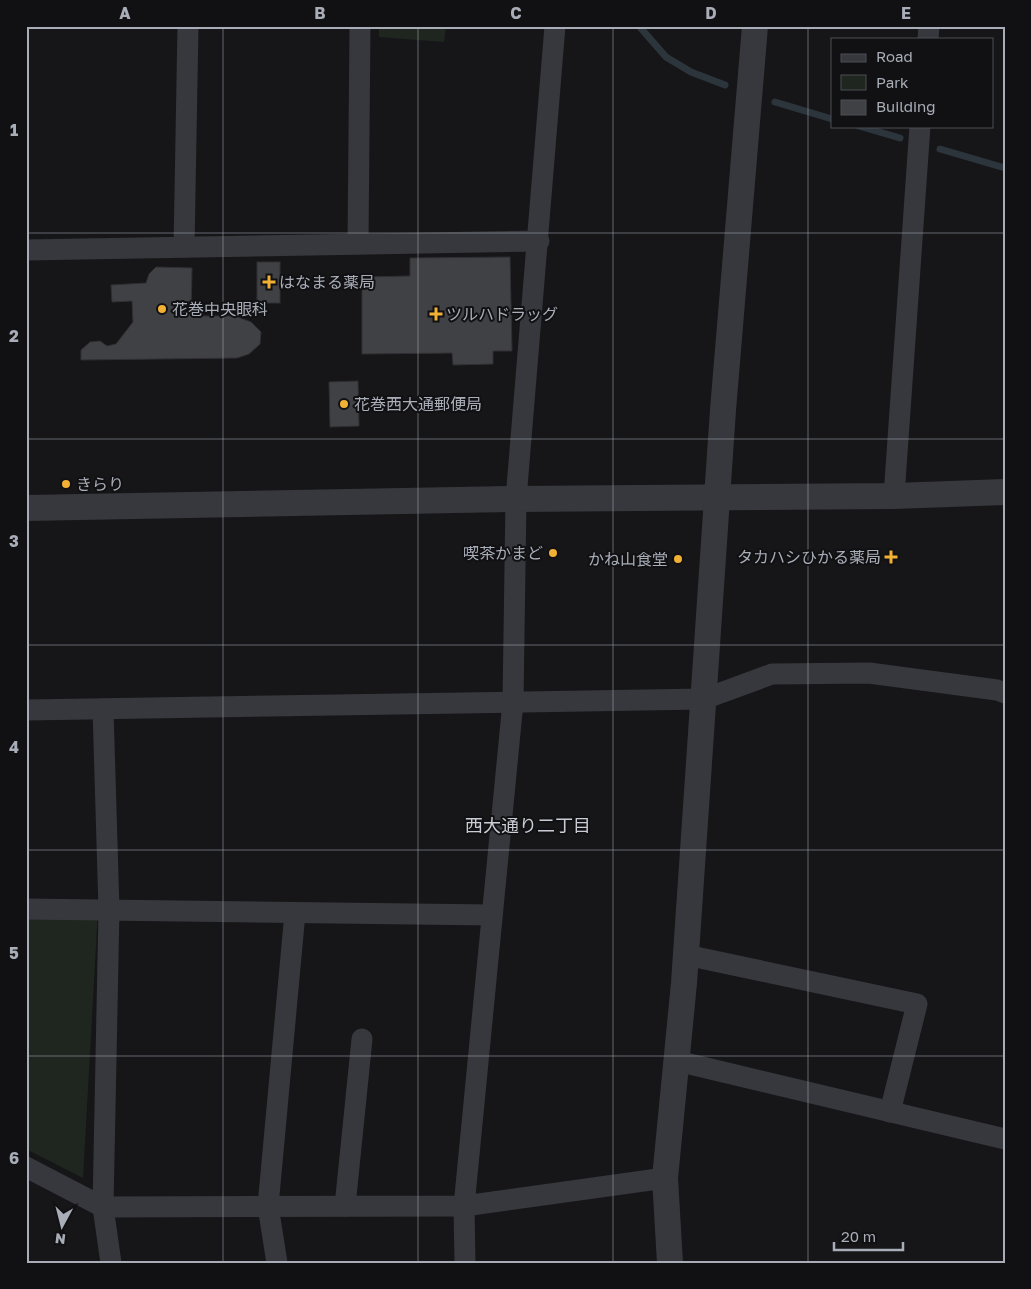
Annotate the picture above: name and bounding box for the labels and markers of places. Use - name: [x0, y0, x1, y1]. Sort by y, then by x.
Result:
- place label: はなまる薬局: [279, 272, 375, 292]
- marker: はなまる薬局: [263, 276, 275, 288]
- place label: 花巻中央眼科: [172, 299, 268, 319]
- marker: 花巻中央眼科: [156, 303, 168, 315]
- place label: ツルハドラッグ: [446, 304, 558, 324]
- marker: ツルハドラッグ: [430, 308, 442, 320]
- place label: 花巻西大通郵便局: [354, 394, 482, 414]
- marker: 花巻西大通郵便局: [338, 398, 350, 410]
- place label: きらり: [76, 474, 124, 494]
- marker: きらり: [60, 478, 72, 490]
- place label: 喫茶かまど: [463, 543, 543, 563]
- marker: 喫茶かまど: [547, 547, 559, 559]
- place label: タカハシひかる薬局: [737, 547, 881, 567]
- place label: かね山食堂: [588, 549, 668, 569]
- marker: タカハシひかる薬局: [885, 551, 897, 563]
- marker: かね山食堂: [672, 553, 684, 565]

